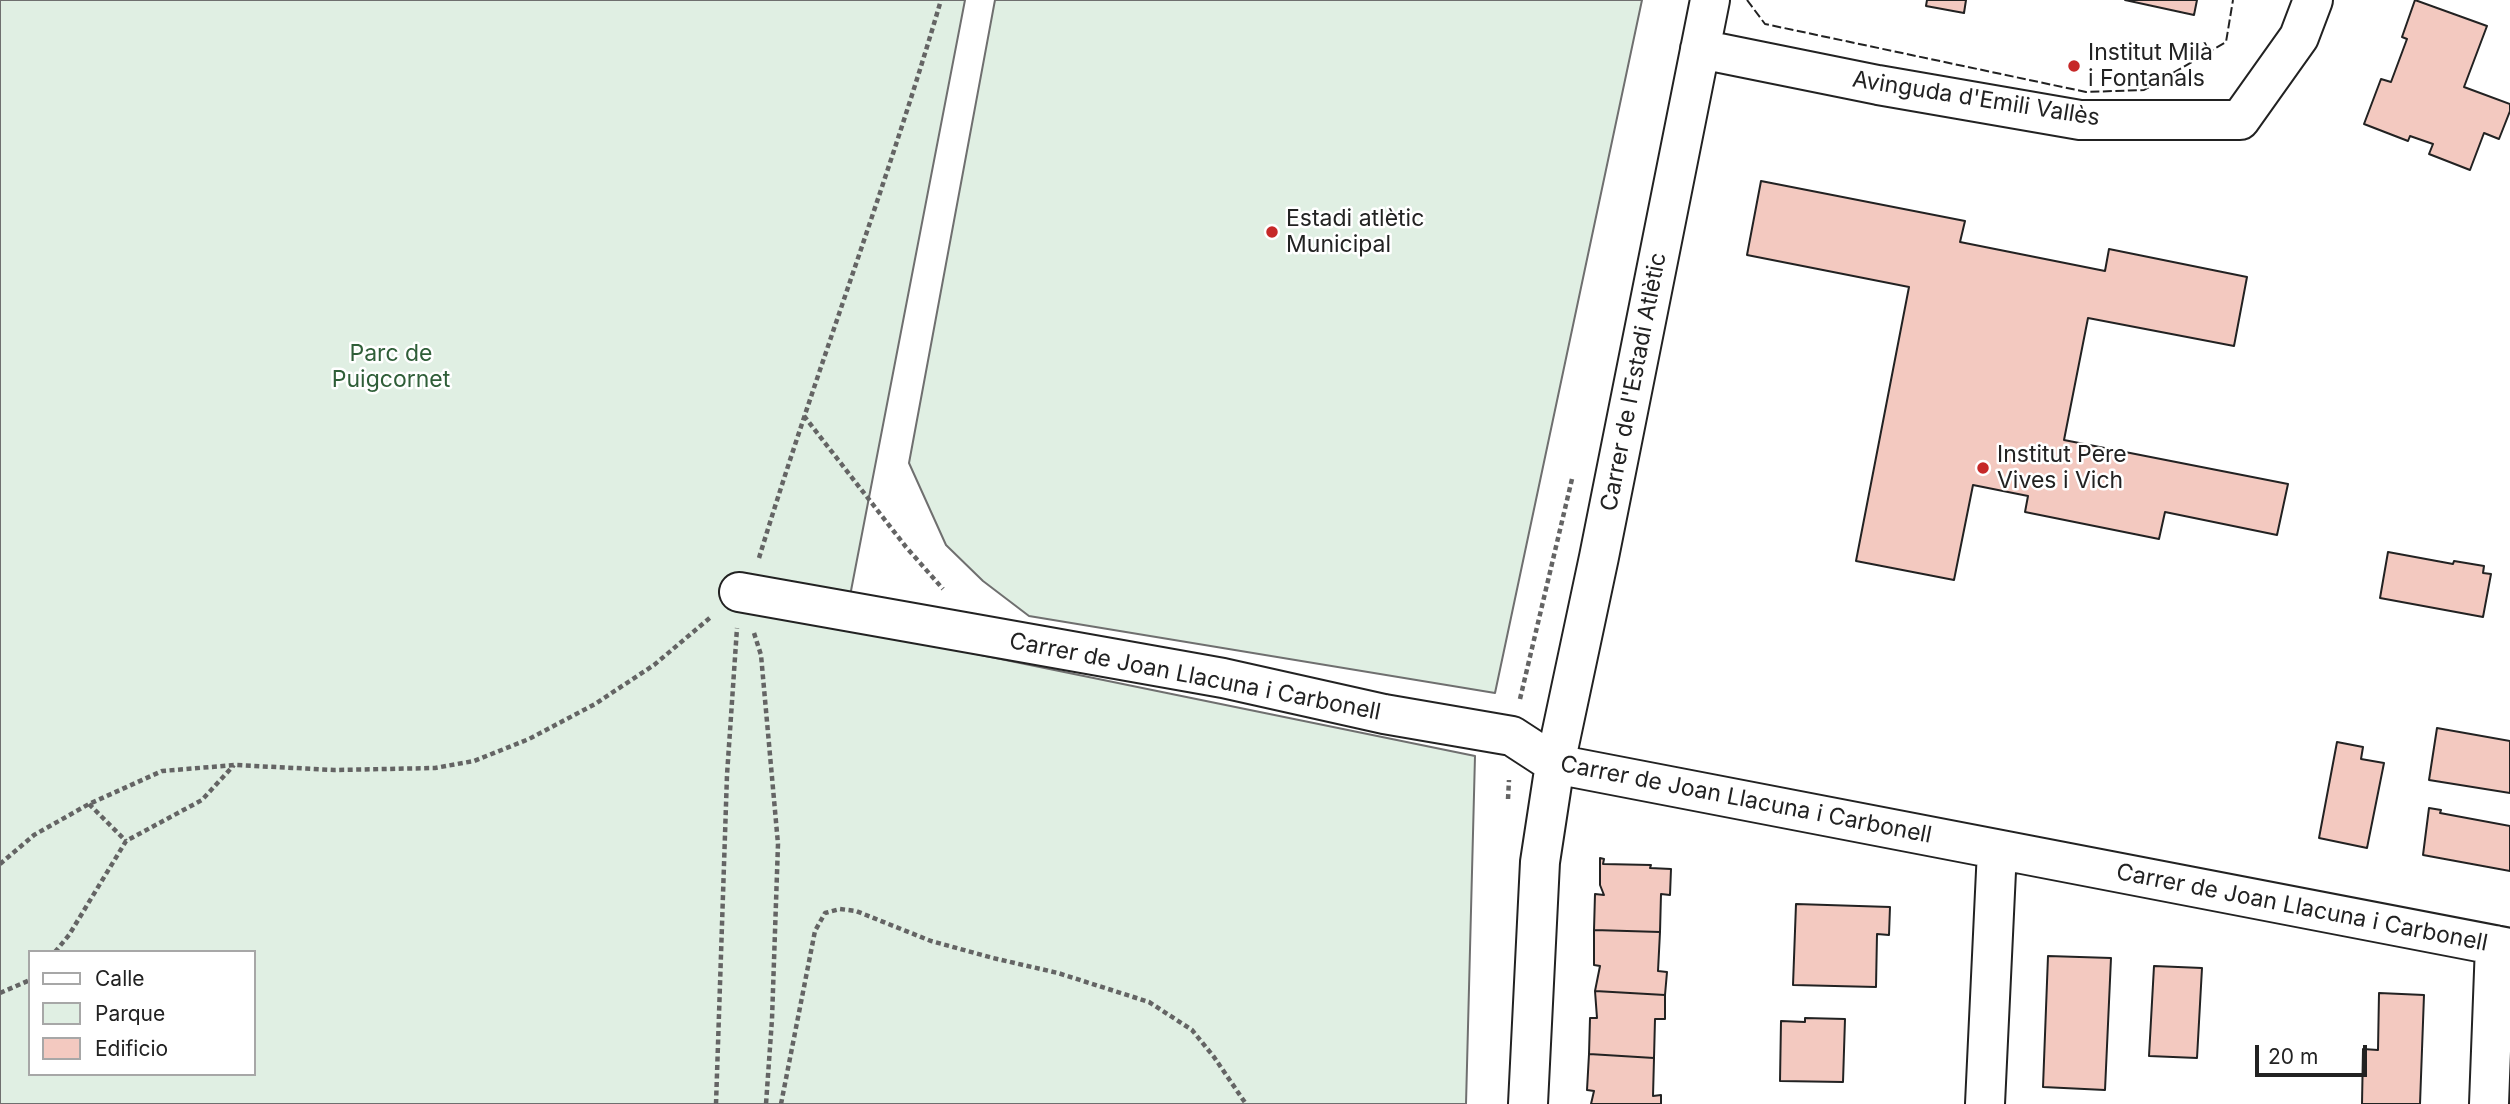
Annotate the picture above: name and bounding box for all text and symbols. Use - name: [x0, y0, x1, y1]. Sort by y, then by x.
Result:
- place label: Institut Milà i Fontanals: [2088, 39, 2213, 93]
- marker: Institut Milà i Fontanals: [2066, 58, 2082, 74]
- street label: Avinguda d'Emili Vallès: [1850, 66, 2102, 132]
- place label: Estadi atlètic Municipal: [1286, 205, 1424, 259]
- marker: Estadi atlètic Municipal: [1264, 224, 1280, 240]
- street label: Carrer de l'Estadi Atlètic: [1595, 250, 1673, 514]
- park label: Parc de Puigcornet: [332, 340, 450, 394]
- place label: Institut Pere Vives i Vich: [1997, 441, 2127, 495]
- marker: Institut Pere Vives i Vich: [1975, 460, 1991, 476]
- street label: Carrer de Joan Llacuna i Carbonell: [1007, 627, 1383, 727]
- street label: Carrer de Joan Llacuna i Carbonell: [1558, 750, 1934, 850]
- street label: Carrer de Joan Llacuna i Carbonell: [2114, 858, 2490, 958]
- legend: [28, 950, 256, 1076]
- text: Calle: [95, 966, 145, 991]
- text: Parque: [95, 1001, 165, 1026]
- scale bar: [2258, 1030, 2370, 1074]
- text: Edificio: [95, 1036, 168, 1061]
- text: 20 m: [2268, 1044, 2318, 1069]

